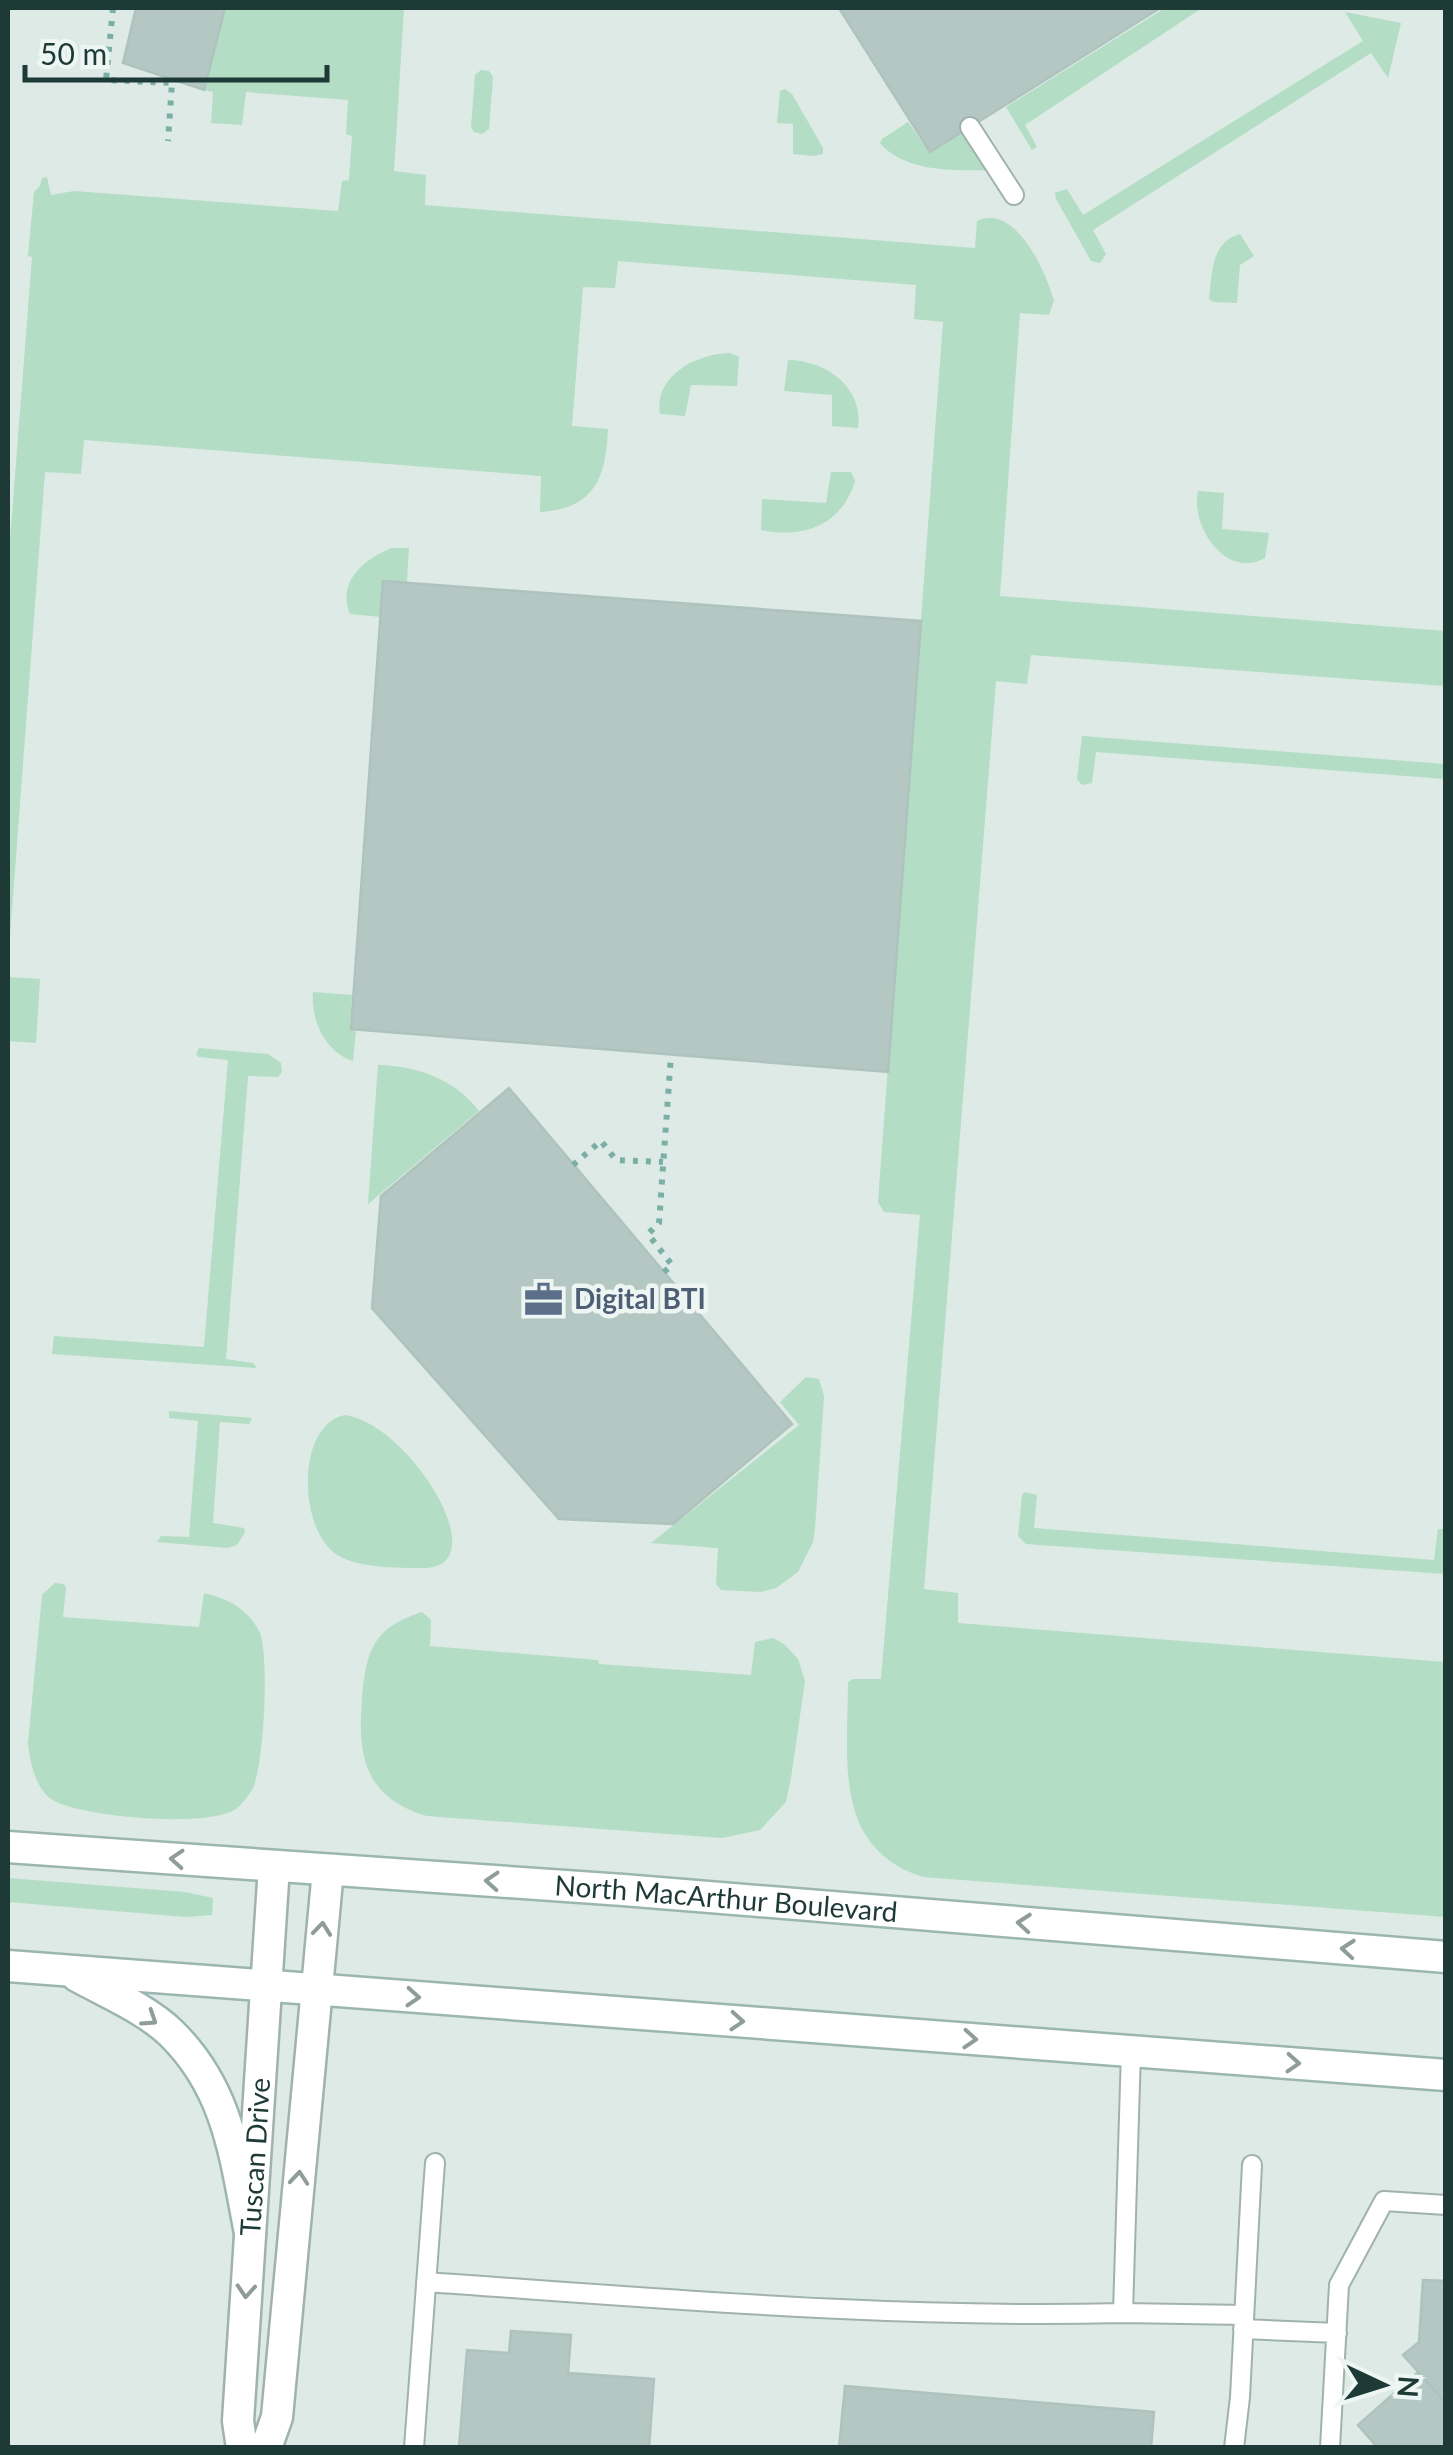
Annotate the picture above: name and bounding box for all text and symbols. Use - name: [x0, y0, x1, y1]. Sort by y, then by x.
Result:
- scale bar: [25, 20, 328, 82]
- text: 50 m: [40, 35, 107, 71]
- office icon: Digital BTI: [523, 1278, 565, 1320]
- place label: Digital BTI: [574, 1281, 706, 1315]
- one-way arrow: [168, 1849, 184, 1870]
- street label: North MacArthur Boulevard: [554, 1867, 899, 1928]
- one-way arrow: [484, 1871, 500, 1892]
- one-way arrow: [1016, 1913, 1032, 1934]
- one-way arrow: [310, 1921, 332, 1937]
- one-way arrow: [1340, 1939, 1356, 1961]
- one-way arrow: [406, 1985, 422, 2007]
- one-way arrow: [140, 2006, 158, 2025]
- one-way arrow: [730, 2010, 746, 2032]
- one-way arrow: [962, 2027, 978, 2049]
- one-way arrow: [1285, 2052, 1301, 2073]
- street label: Tuscan Drive: [232, 2077, 276, 2237]
- one-way arrow: [287, 2170, 309, 2186]
- one-way arrow: [236, 2284, 257, 2300]
- north arrow: [1333, 2335, 1433, 2435]
- text: N: [1391, 2375, 1427, 2399]

